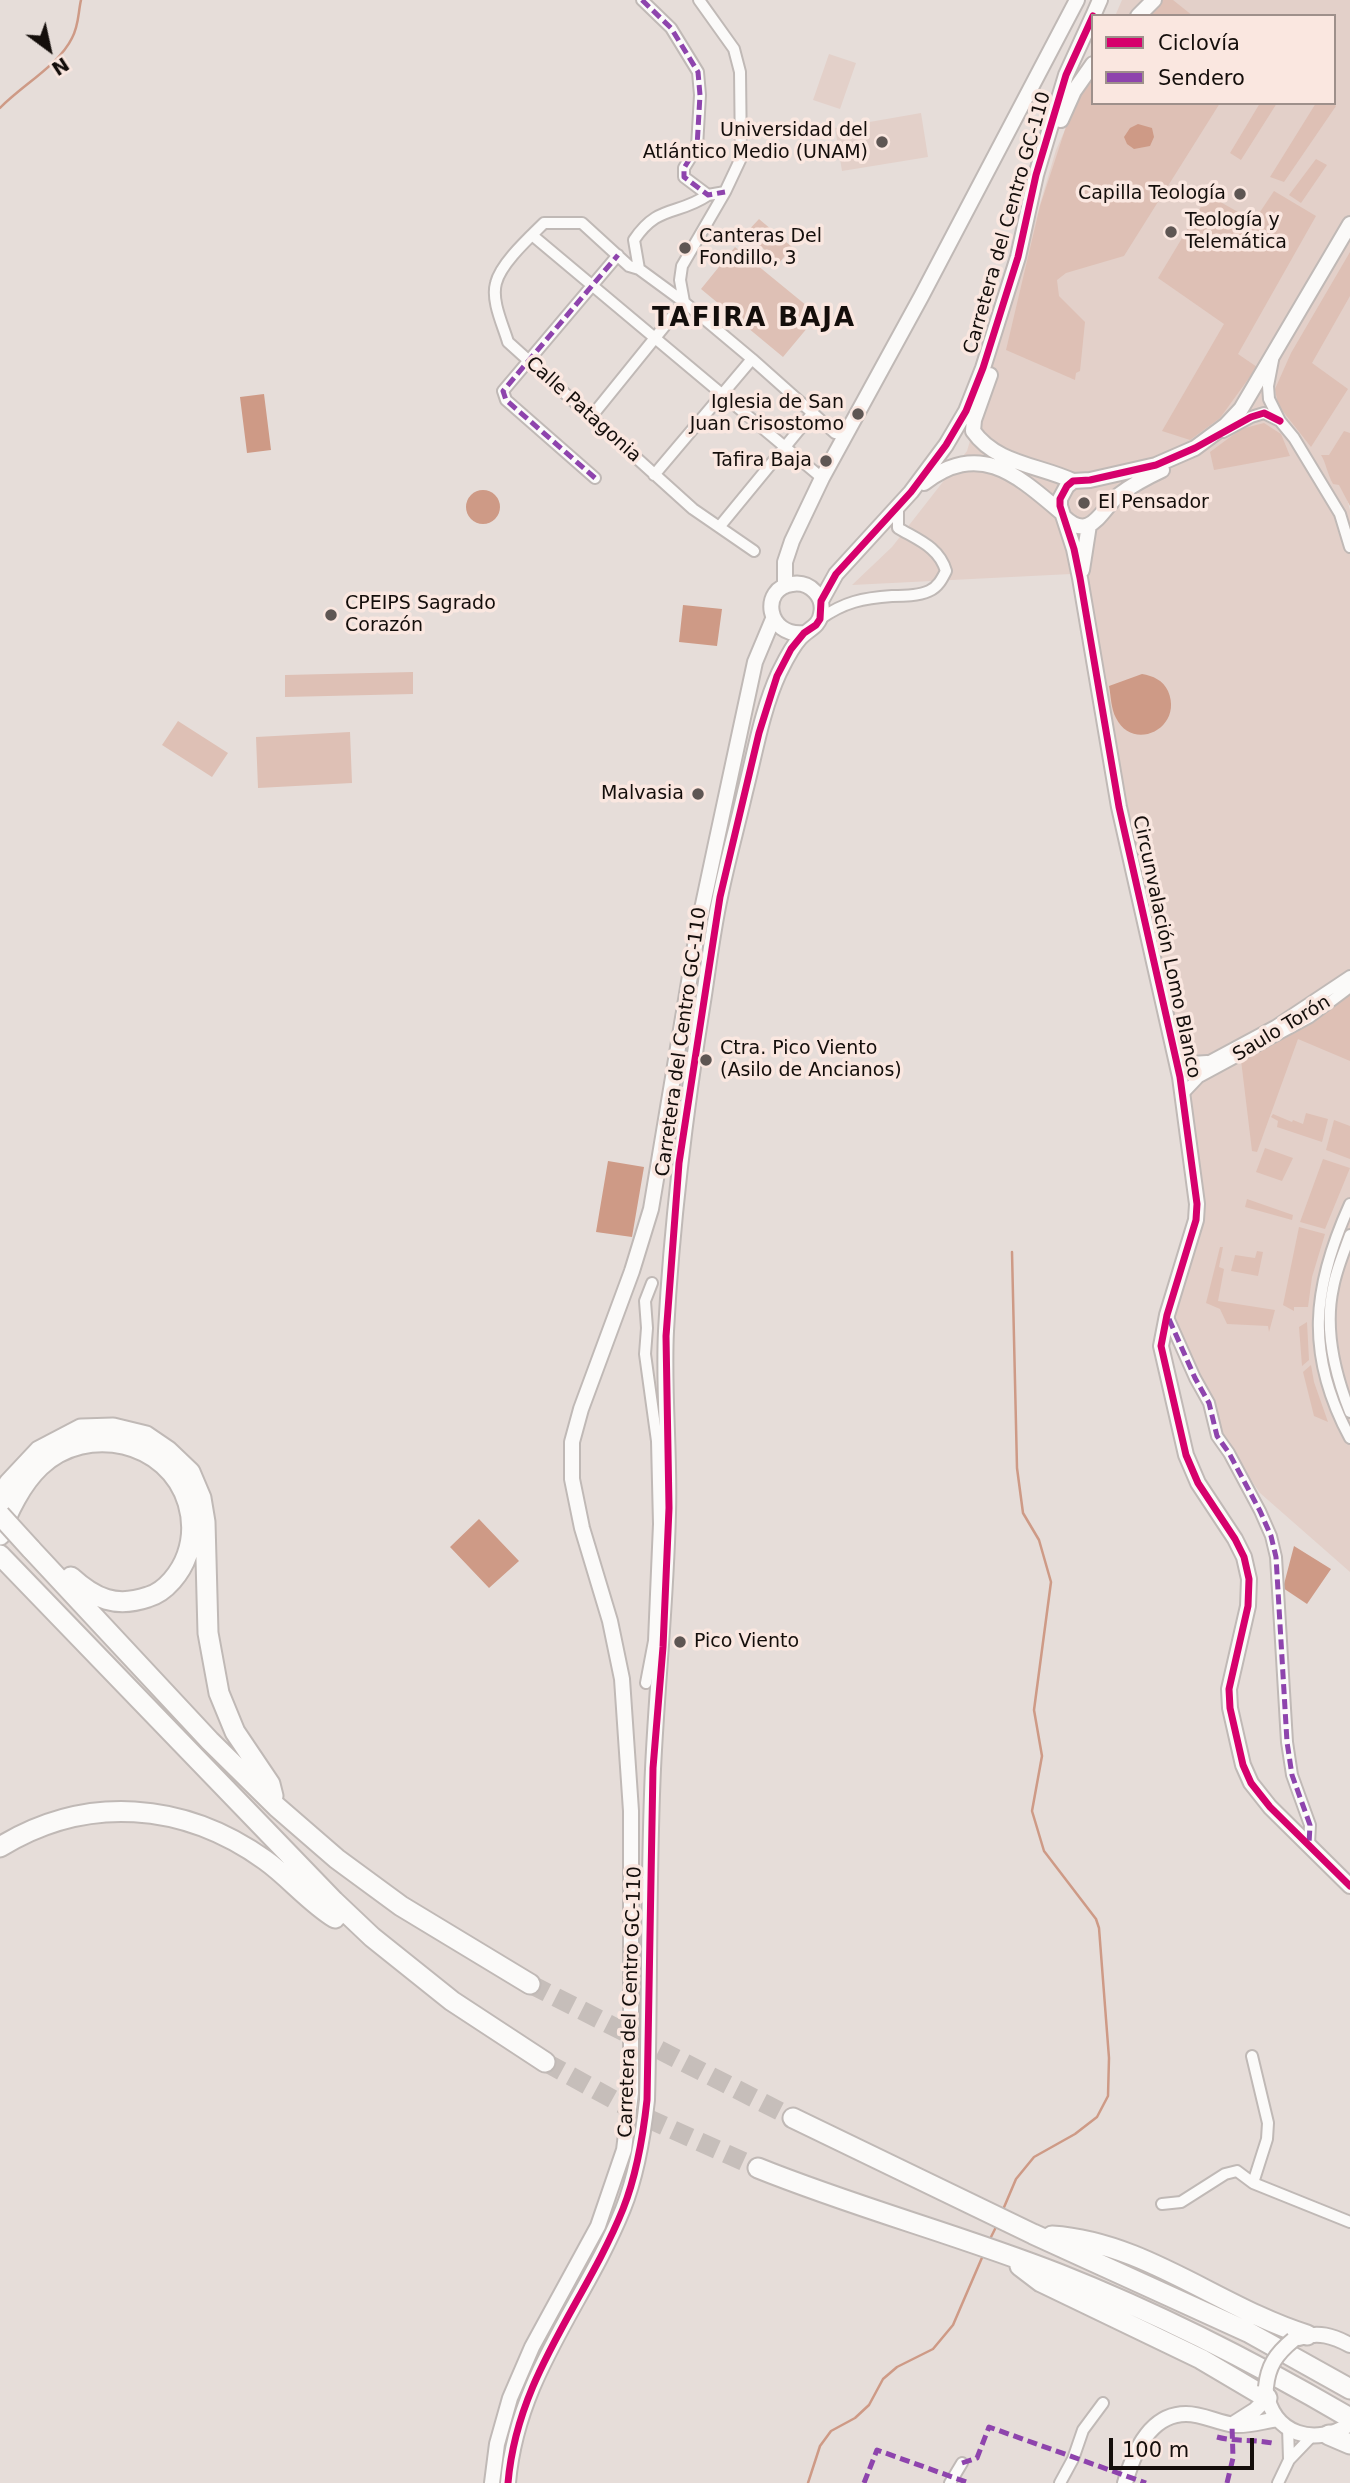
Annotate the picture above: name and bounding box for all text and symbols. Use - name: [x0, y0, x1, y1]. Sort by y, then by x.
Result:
- north arrow: [14, 14, 84, 84]
- legend: [1091, 14, 1336, 105]
- text: Ciclovía: [1158, 31, 1240, 55]
- text: N: [48, 53, 73, 80]
- text: Sendero: [1158, 66, 1245, 90]
- street label: Carretera del Centro GC-110: [960, 89, 1056, 357]
- place label: Universidad del Atlántico Medio (UNAM): [643, 120, 868, 164]
- marker: Universidad del Atlántico Medio (UNAM): [874, 134, 890, 150]
- place label: Capilla Teología: [1078, 183, 1226, 205]
- marker: Capilla Teología: [1232, 186, 1248, 202]
- place label: Teología y Telemática: [1185, 210, 1287, 254]
- marker: Teología y Telemática: [1163, 224, 1179, 240]
- place label: Canteras Del Fondillo, 3: [699, 226, 822, 270]
- marker: Canteras Del Fondillo, 3: [677, 240, 693, 256]
- district label: TAFIRA BAJA: [653, 303, 855, 335]
- street label: Calle Patagonia: [521, 352, 645, 468]
- place label: Iglesia de San Juan Crisostomo: [690, 392, 844, 436]
- marker: Iglesia de San Juan Crisostomo: [850, 406, 866, 422]
- place label: Tafira Baja: [713, 450, 812, 472]
- marker: Tafira Baja: [818, 453, 834, 469]
- place label: El Pensador: [1098, 492, 1209, 514]
- marker: El Pensador: [1076, 495, 1092, 511]
- place label: CPEIPS Sagrado Corazón: [345, 593, 496, 637]
- marker: CPEIPS Sagrado Corazón: [323, 607, 339, 623]
- place label: Malvasia: [601, 783, 684, 805]
- marker: Malvasia: [690, 786, 706, 802]
- street label: Circunvalación Lomo Blanco: [1127, 814, 1205, 1080]
- street label: Carretera del Centro GC-110: [652, 906, 712, 1178]
- street label: Saulo Torón: [1229, 991, 1335, 1067]
- place label: Ctra. Pico Viento (Asilo de Ancianos): [720, 1038, 902, 1082]
- marker: Ctra. Pico Viento (Asilo de Ancianos): [698, 1052, 714, 1068]
- place label: Pico Viento: [694, 1631, 799, 1653]
- marker: Pico Viento: [672, 1634, 688, 1650]
- street label: Carretera del Centro GC-110: [615, 1866, 647, 2138]
- scale bar: [1112, 2424, 1257, 2468]
- text: 100 m: [1122, 2438, 1189, 2462]

